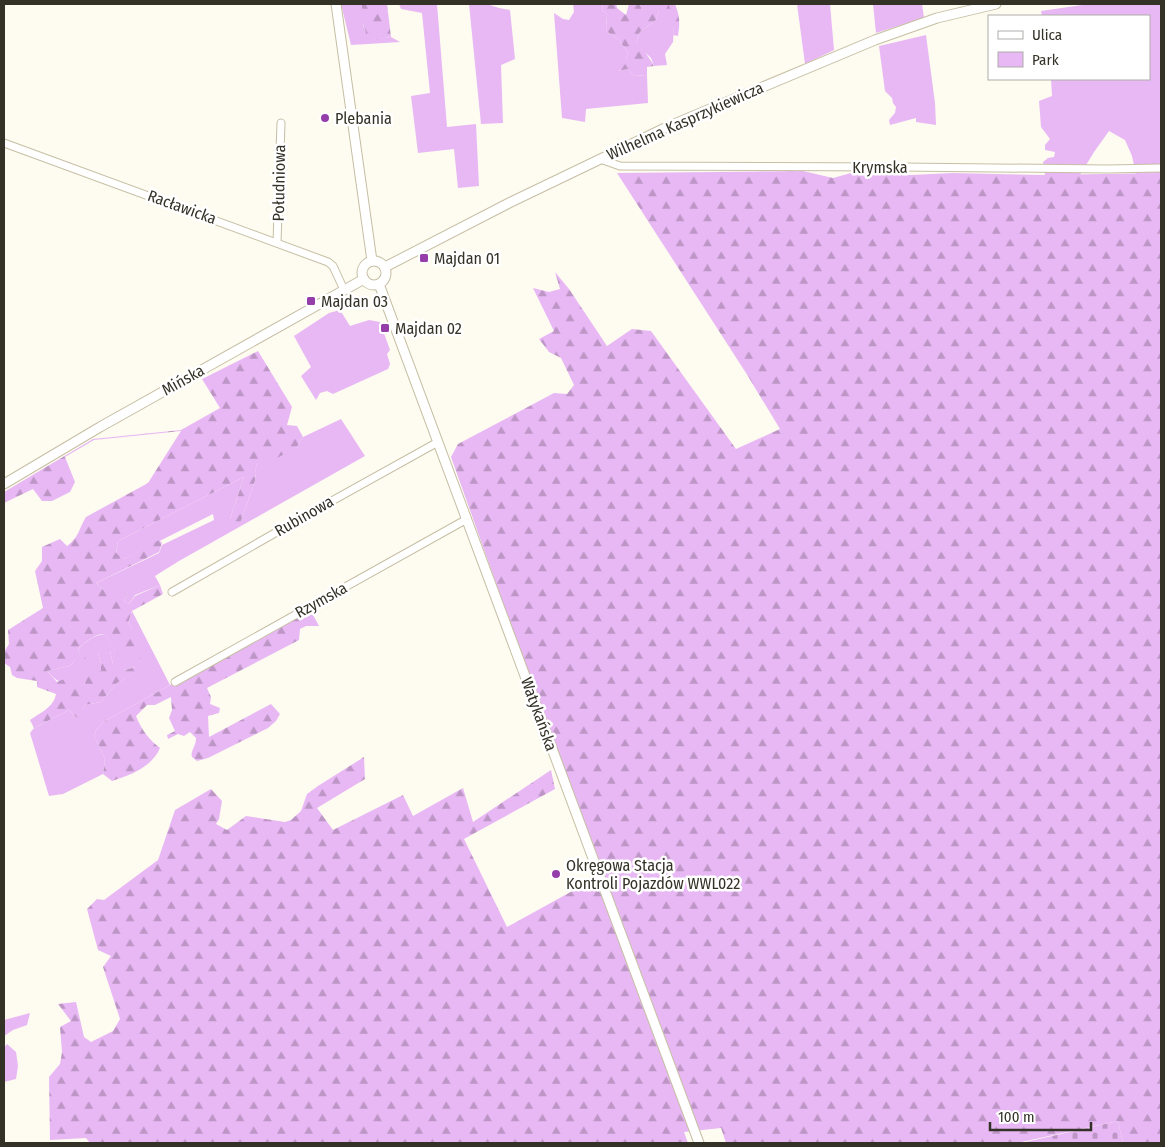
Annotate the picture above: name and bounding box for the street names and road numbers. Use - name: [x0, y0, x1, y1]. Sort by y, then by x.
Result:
- street label: Wilhelma Kasprzykiewicza: [604, 78, 767, 164]
- street label: Południowa: [269, 144, 289, 222]
- street label: Krymska: [852, 158, 908, 177]
- street label: Racławicka: [145, 186, 219, 228]
- street label: Mińska: [158, 361, 208, 399]
- street label: Rubinowa: [271, 492, 337, 540]
- street label: Rzymska: [292, 578, 350, 622]
- street label: Watykańska: [517, 675, 561, 754]

